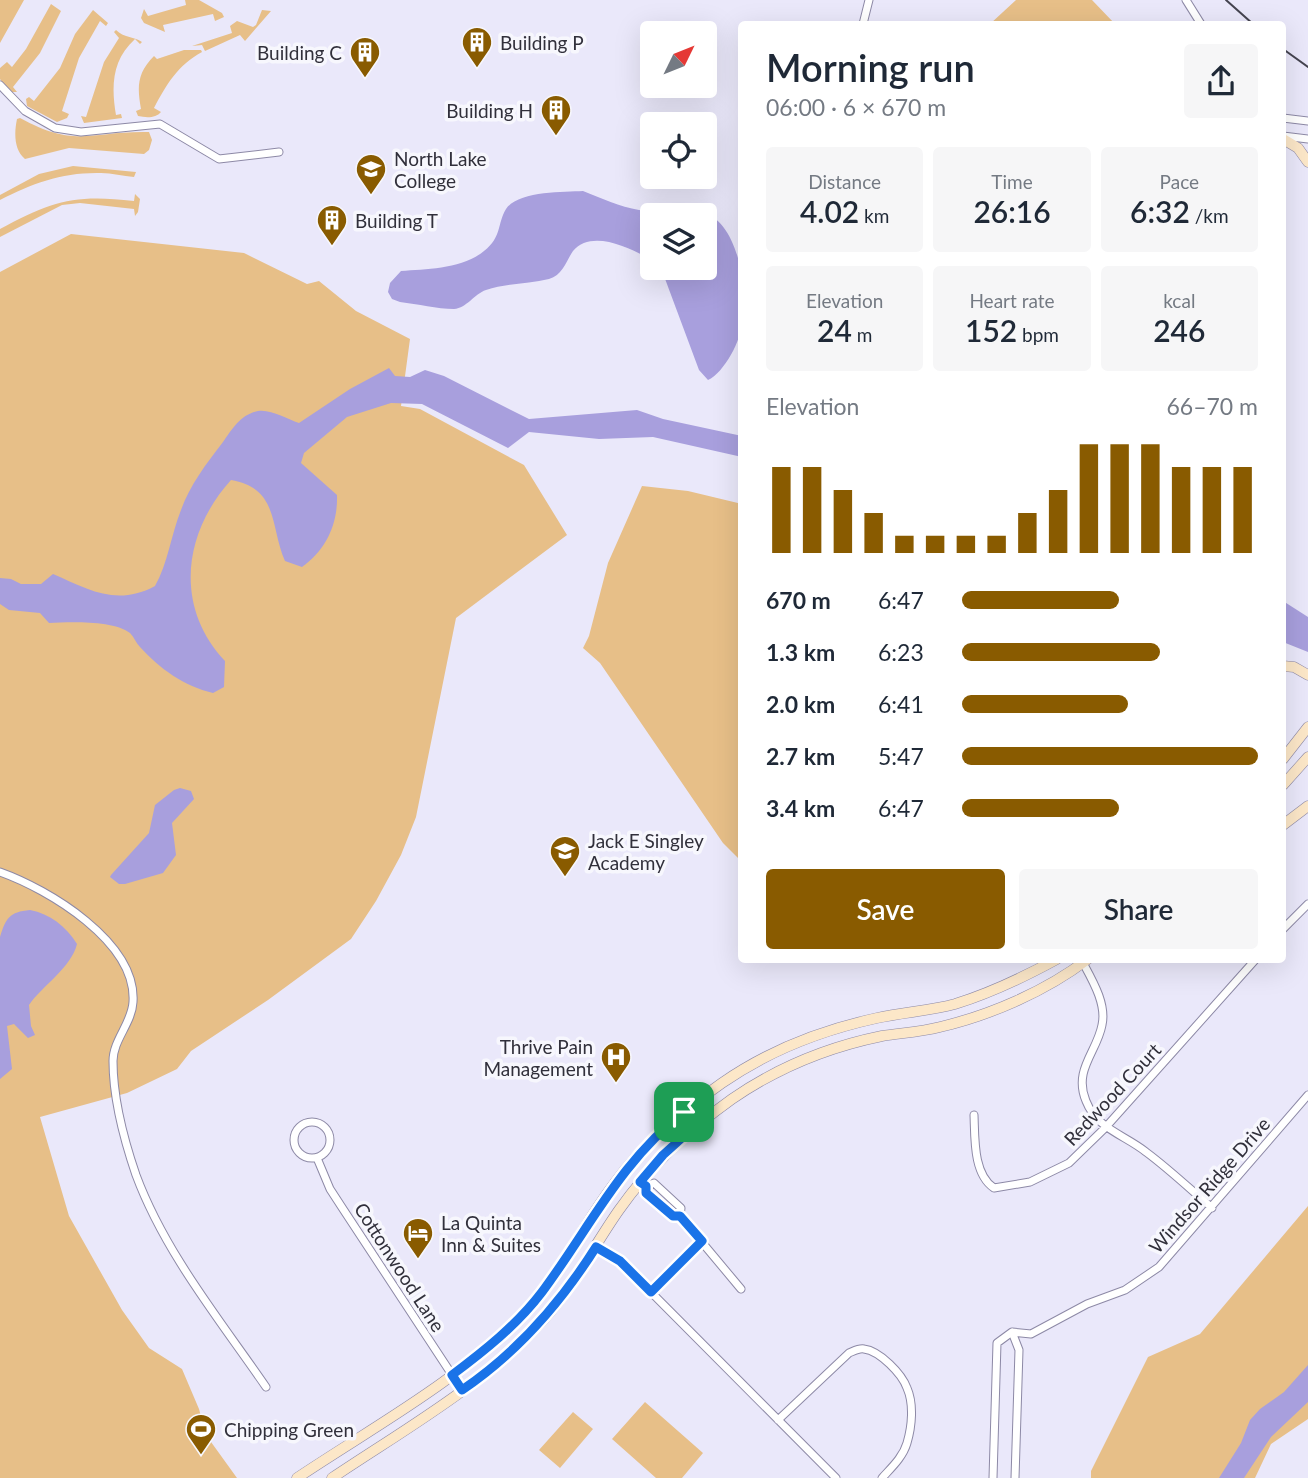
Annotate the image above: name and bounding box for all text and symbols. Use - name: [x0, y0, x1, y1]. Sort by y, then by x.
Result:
- north arrow: [640, 21, 718, 98]
- map controls: [640, 21, 717, 280]
- building icon: Building P: [460, 25, 494, 69]
- place label: Building P: [500, 31, 584, 54]
- building icon: Building C: [348, 35, 382, 79]
- place label: Building C: [257, 41, 342, 64]
- text: Morning run: [766, 44, 975, 90]
- button: share: [1184, 44, 1258, 118]
- building icon: Building H: [539, 93, 573, 137]
- text: 06:00 · 6 × 670 m: [766, 93, 946, 121]
- place label: Building H: [446, 99, 533, 122]
- button: locate: [640, 112, 717, 189]
- place label: North Lake College: [394, 147, 487, 192]
- school or university icon: North Lake College: [354, 152, 388, 196]
- text: Distance: [808, 170, 881, 193]
- text: Time: [991, 170, 1033, 193]
- text: Pace: [1160, 170, 1199, 193]
- text: 4.02: [800, 193, 859, 229]
- text: 26:16: [973, 193, 1051, 229]
- text: 6:32: [1130, 193, 1190, 229]
- building icon: Building T: [315, 203, 349, 247]
- button: layers: [640, 203, 717, 280]
- text: km: [859, 204, 889, 227]
- text: /km: [1190, 204, 1229, 227]
- place label: Building T: [355, 209, 438, 232]
- text: Elevation: [806, 289, 883, 312]
- text: Heart rate: [969, 289, 1055, 312]
- text: kcal: [1163, 289, 1195, 312]
- text: 24: [817, 312, 852, 348]
- text: 152: [965, 312, 1017, 348]
- text: 246: [1153, 312, 1205, 348]
- text: m: [852, 323, 872, 346]
- text: bpm: [1017, 323, 1059, 346]
- text: Elevation: [766, 392, 859, 420]
- text: 66–70 m: [1166, 392, 1258, 420]
- text: 670 m: [766, 586, 831, 614]
- text: 6:47: [878, 586, 924, 614]
- text: 1.3 km: [766, 638, 835, 666]
- text: 6:23: [878, 638, 924, 666]
- text: 2.0 km: [766, 690, 835, 718]
- text: 6:41: [878, 690, 924, 718]
- text: 2.7 km: [766, 742, 835, 770]
- text: 5:47: [878, 742, 924, 770]
- text: 3.4 km: [766, 794, 835, 822]
- text: 6:47: [878, 794, 924, 822]
- place label: Jack E Singley Academy: [588, 829, 704, 874]
- school or university icon: Jack E Singley Academy: [548, 834, 582, 878]
- button: Save: [766, 869, 1005, 949]
- button: Share: [1019, 869, 1258, 949]
- place label: Thrive Pain Management: [483, 1035, 593, 1080]
- street label: Redwood Court: [1059, 1038, 1165, 1150]
- hospital icon: Thrive Pain Management: [599, 1040, 633, 1084]
- pin: [654, 1082, 714, 1142]
- icon: arrive: [665, 1093, 703, 1131]
- street label: Windsor Ridge Drive: [1144, 1112, 1274, 1258]
- street label: Cottonwood Lane: [350, 1198, 450, 1336]
- place label: La Quinta Inn & Suites: [441, 1211, 541, 1256]
- hotel icon: La Quinta Inn & Suites: [401, 1216, 435, 1260]
- sports icon: Chipping Green: [184, 1412, 218, 1456]
- place label: Chipping Green: [224, 1418, 354, 1441]

